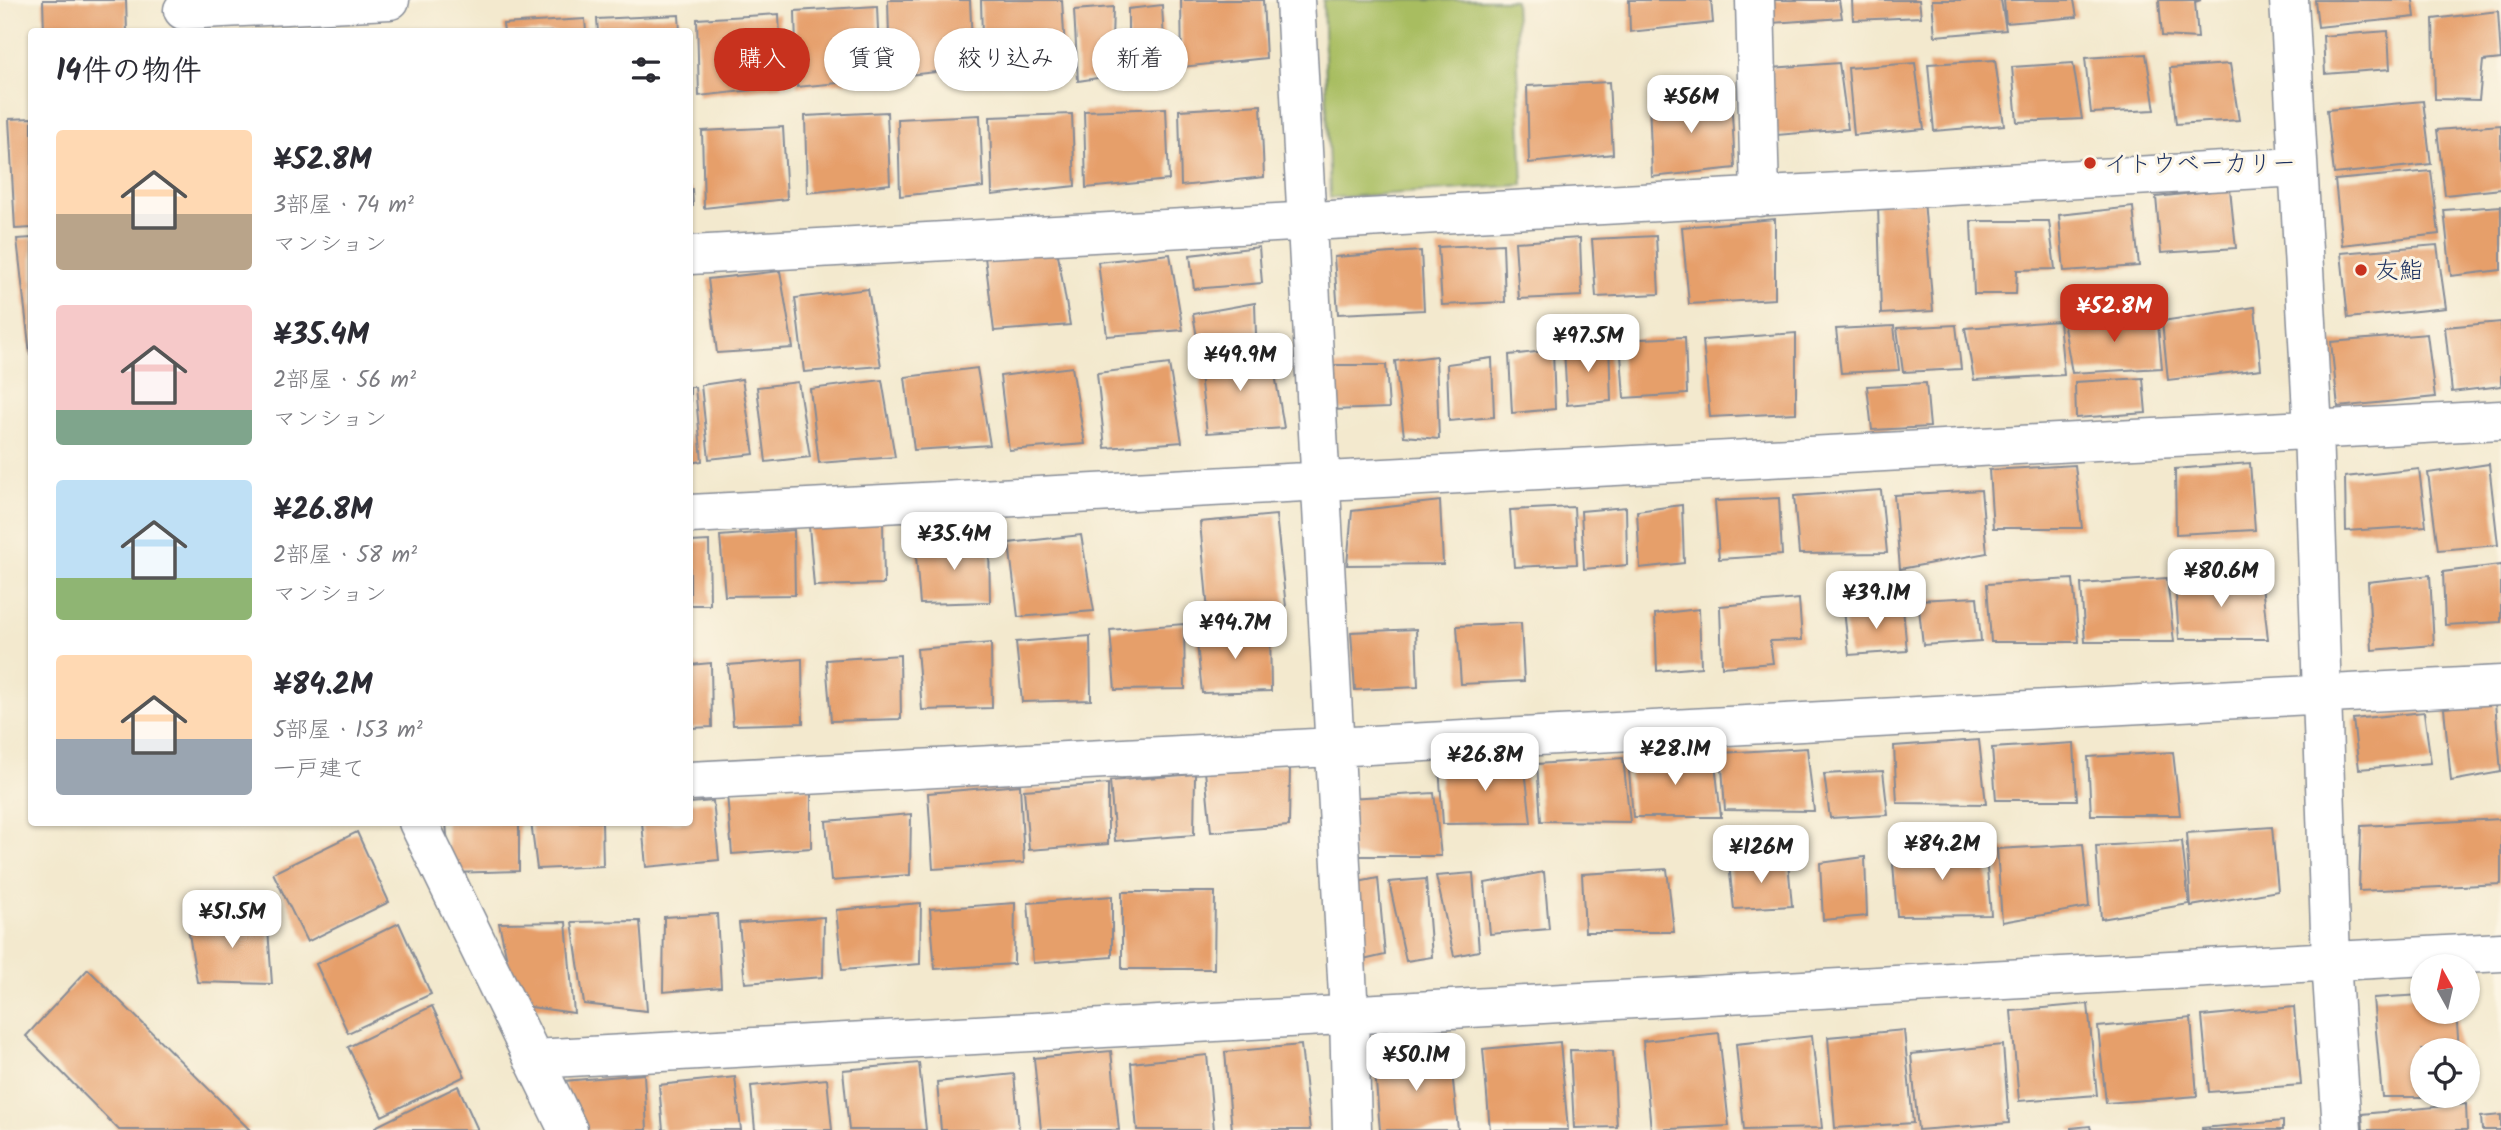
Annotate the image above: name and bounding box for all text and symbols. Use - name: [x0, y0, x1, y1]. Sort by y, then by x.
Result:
- chip: 購入: [714, 28, 810, 91]
- chip: 賃貸: [824, 28, 920, 91]
- chip: 絞り込み: [934, 28, 1078, 91]
- chip: 新着: [1092, 28, 1188, 91]
- text: 14件の物件: [56, 48, 201, 96]
- icon: filters: [627, 51, 665, 89]
- pin: ¥56M: [1650, 76, 1732, 135]
- text: ¥56M: [1663, 80, 1719, 116]
- text: ¥52.8M: [273, 137, 372, 185]
- place label: イトウベーカリー: [2104, 145, 2296, 184]
- marker: イトウベーカリー: [2082, 155, 2098, 171]
- icon: home: [112, 158, 196, 242]
- text: 3部屋 · 74 m²: [273, 188, 414, 224]
- text: マンション: [273, 227, 387, 263]
- place label: 友鮨: [2375, 252, 2423, 291]
- marker: 友鮨: [2353, 262, 2369, 278]
- pin: ¥52.8M: [2057, 284, 2171, 344]
- text: ¥52.8M: [2076, 289, 2152, 325]
- text: ¥35.4M: [273, 312, 369, 360]
- pin: ¥97.5M: [1531, 314, 1645, 374]
- text: ¥97.5M: [1552, 319, 1624, 355]
- icon: home: [112, 333, 196, 417]
- pin: ¥49.9M: [1183, 334, 1297, 393]
- text: ¥49.9M: [1204, 338, 1276, 374]
- text: 2部屋 · 56 m²: [273, 363, 416, 399]
- text: マンション: [273, 402, 387, 438]
- text: ¥26.8M: [273, 487, 373, 535]
- icon: home: [112, 508, 196, 592]
- pin: ¥35.4M: [897, 512, 1011, 572]
- text: ¥35.4M: [917, 517, 991, 553]
- text: 2部屋 · 58 m²: [273, 538, 417, 574]
- pin: ¥80.6M: [2164, 550, 2278, 609]
- text: ¥80.6M: [2184, 554, 2258, 590]
- pin: ¥39.1M: [1819, 572, 1933, 631]
- text: ¥39.1M: [1842, 576, 1910, 612]
- text: マンション: [273, 577, 387, 613]
- pin: ¥94.7M: [1178, 602, 1292, 661]
- text: ¥94.7M: [1199, 606, 1271, 642]
- text: ¥84.2M: [273, 662, 373, 710]
- icon: home: [112, 683, 196, 767]
- text: 5部屋 · 153 m²: [273, 713, 423, 749]
- pin: ¥28.1M: [1618, 728, 1732, 787]
- text: ¥28.1M: [1640, 732, 1710, 768]
- pin: ¥26.8M: [1428, 734, 1542, 793]
- text: ¥26.8M: [1447, 738, 1523, 774]
- text: 一戸建て: [273, 752, 365, 788]
- pin: ¥84.2M: [1885, 822, 1999, 882]
- pin: ¥126M: [1712, 826, 1810, 885]
- text: ¥84.2M: [1904, 827, 1980, 863]
- text: ¥126M: [1729, 830, 1793, 866]
- pin: ¥51.5M: [175, 890, 289, 950]
- text: ¥51.5M: [198, 895, 266, 931]
- north arrow: [2410, 954, 2480, 1024]
- map controls: [2410, 954, 2480, 1108]
- pin: ¥50.1M: [1359, 1034, 1473, 1093]
- text: ¥50.1M: [1382, 1038, 1450, 1074]
- button: locate: [2410, 1038, 2480, 1108]

